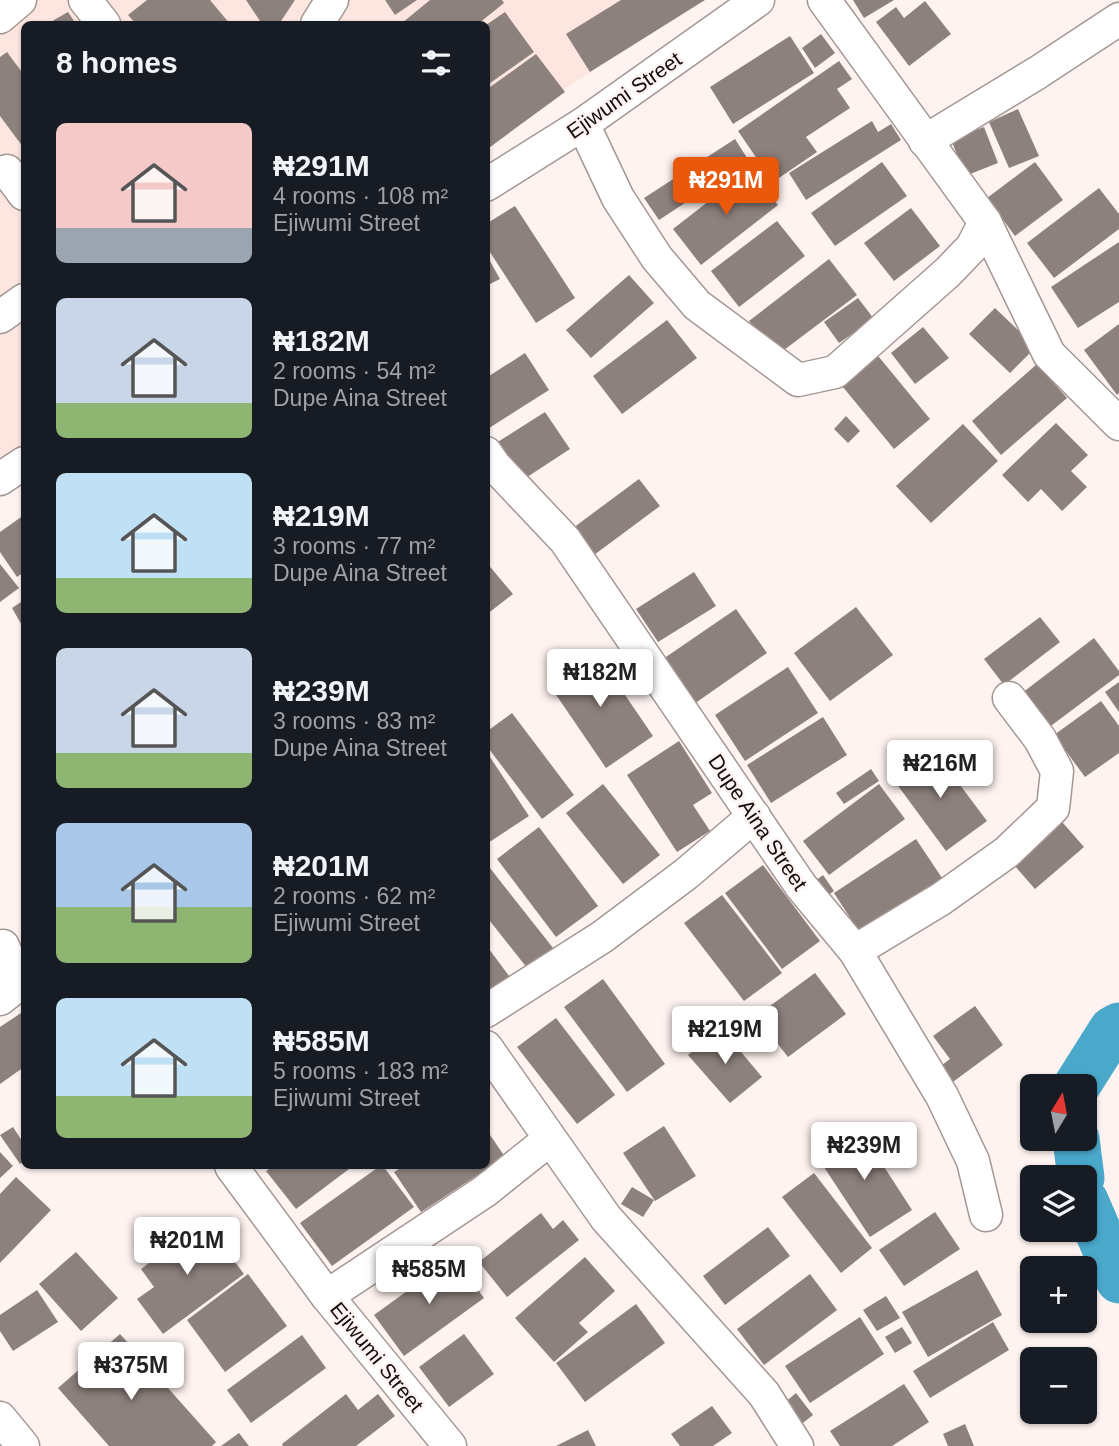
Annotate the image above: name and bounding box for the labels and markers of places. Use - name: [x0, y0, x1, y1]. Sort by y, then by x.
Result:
- pin: ₦291M: [677, 158, 775, 217]
- pin: ₦182M: [551, 650, 649, 709]
- pin: ₦216M: [891, 740, 989, 800]
- pin: ₦219M: [676, 1006, 774, 1066]
- pin: ₦239M: [815, 1122, 913, 1182]
- pin: ₦201M: [138, 1218, 236, 1277]
- pin: ₦585M: [380, 1246, 478, 1306]
- pin: ₦375M: [82, 1342, 180, 1402]

